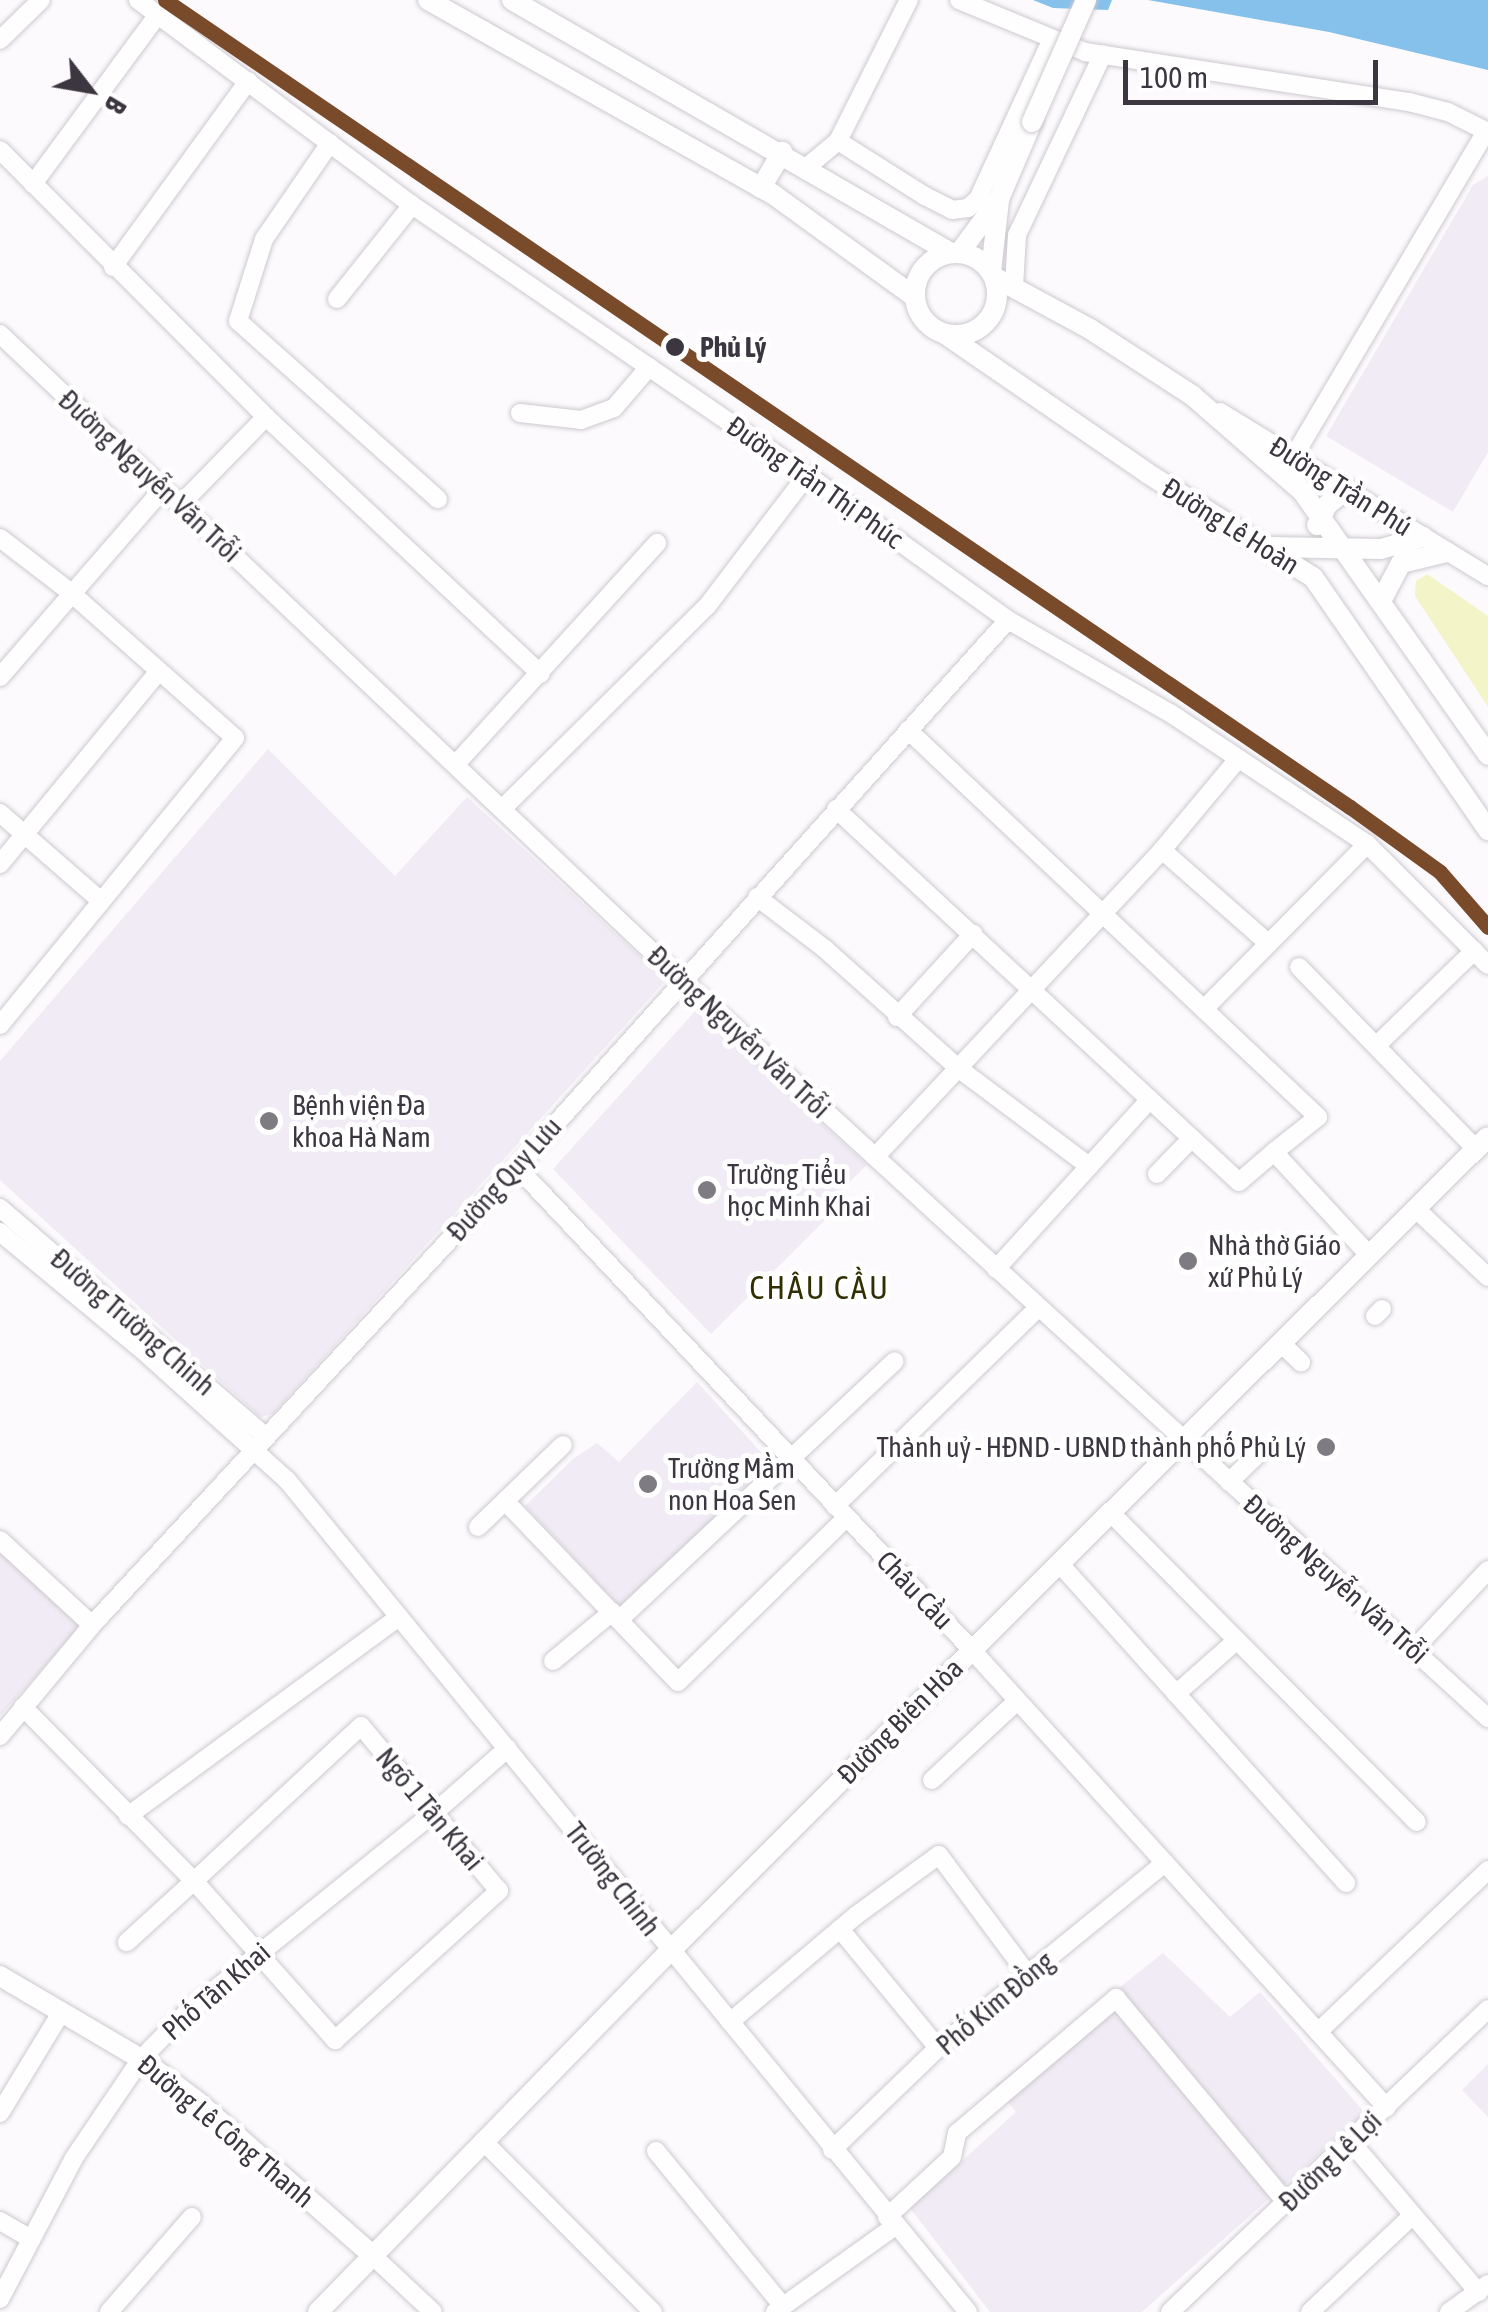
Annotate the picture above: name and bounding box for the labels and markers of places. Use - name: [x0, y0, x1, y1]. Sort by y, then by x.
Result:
- place label: Phủ Lý: [700, 330, 766, 364]
- marker: Phủ Lý: [659, 331, 691, 363]
- place label: Bệnh viện Đa khoa Hà Nam: [292, 1088, 431, 1154]
- marker: Bệnh viện Đa khoa Hà Nam: [256, 1108, 282, 1134]
- place label: Trường Tiểu học Minh Khai: [727, 1157, 871, 1223]
- marker: Trường Tiểu học Minh Khai: [696, 1179, 718, 1201]
- place label: Nhà thờ Giáo xứ Phủ Lý: [1208, 1228, 1341, 1294]
- marker: Nhà thờ Giáo xứ Phủ Lý: [1177, 1250, 1199, 1272]
- place label: Thành uỷ - HĐND - UBND thành phố Phủ Lý: [877, 1430, 1306, 1464]
- marker: Thành uỷ - HĐND - UBND thành phố Phủ Lý: [1315, 1436, 1337, 1458]
- place label: Trường Mầm non Hoa Sen: [668, 1451, 796, 1517]
- marker: Trường Mầm non Hoa Sen: [637, 1473, 659, 1495]

